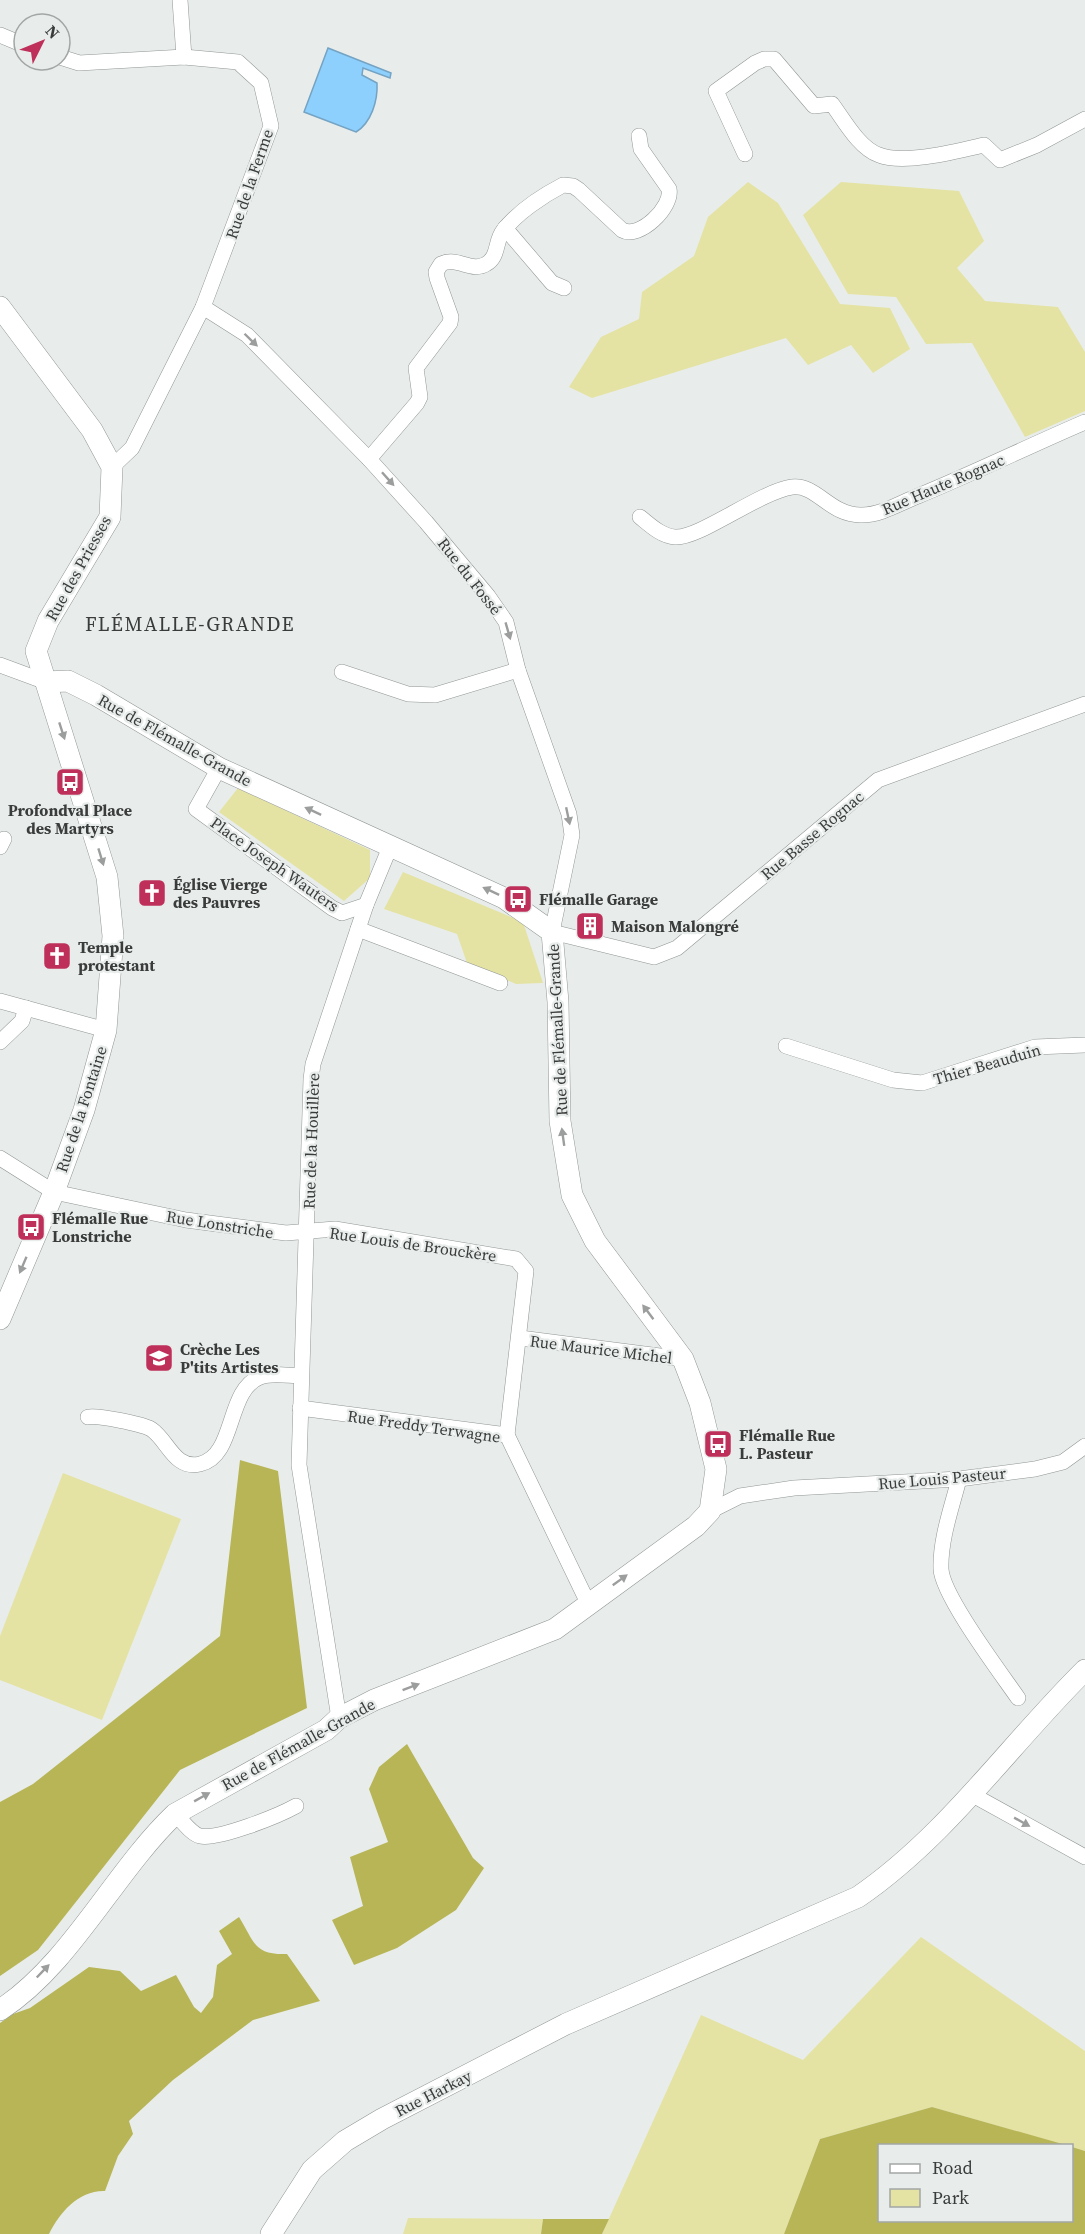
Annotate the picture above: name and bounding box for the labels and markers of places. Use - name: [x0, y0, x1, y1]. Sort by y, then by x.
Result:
- bus stop icon: Profondval Place des Martyrs: [54, 766, 86, 798]
- place label: Profondval Place des Martyrs: [8, 799, 132, 839]
- place label: Église Vierge des Pauvres: [173, 873, 267, 913]
- church icon: Église Vierge des Pauvres: [136, 877, 168, 909]
- bus stop icon: Flémalle Garage: [502, 883, 534, 915]
- place label: Flémalle Garage: [539, 888, 658, 910]
- building icon: Maison Malongré: [574, 910, 606, 942]
- place label: Maison Malongré: [611, 915, 739, 937]
- place label: Temple protestant: [78, 936, 155, 976]
- church icon: Temple protestant: [41, 940, 73, 972]
- place label: Flémalle Rue Lonstriche: [52, 1207, 148, 1247]
- bus stop icon: Flémalle Rue Lonstriche: [15, 1211, 47, 1243]
- place label: Crèche Les P'tits Artistes: [180, 1338, 279, 1378]
- school or university icon: Crèche Les P'tits Artistes: [143, 1342, 175, 1374]
- place label: Flémalle Rue L. Pasteur: [739, 1424, 835, 1464]
- bus stop icon: Flémalle Rue L. Pasteur: [702, 1428, 734, 1460]

